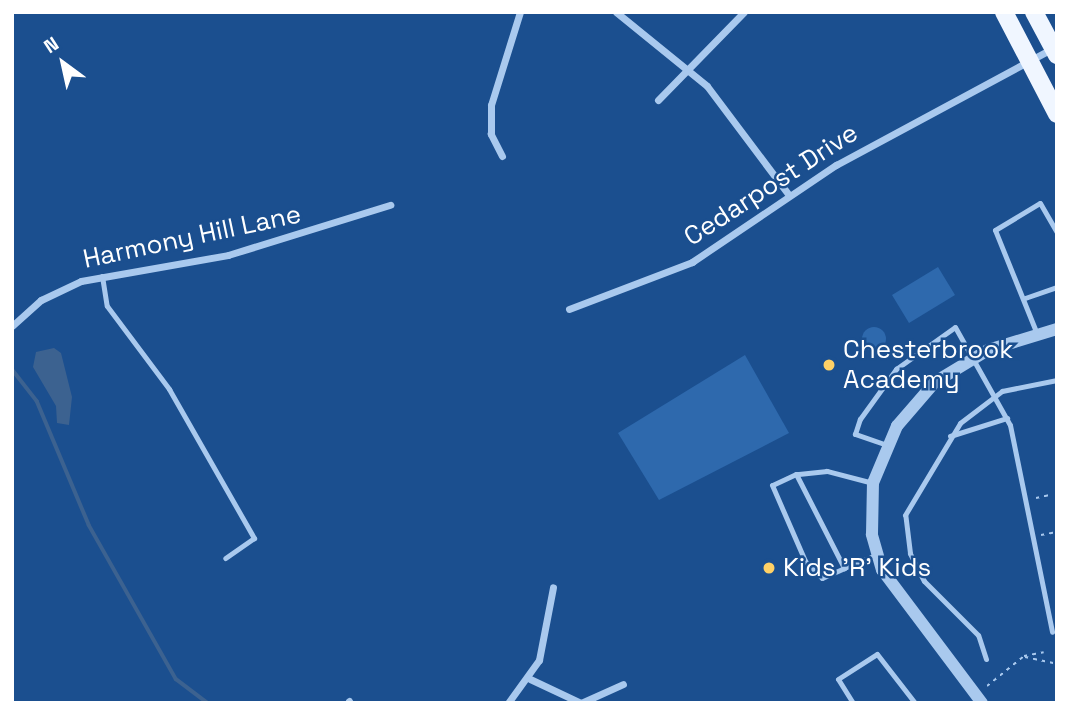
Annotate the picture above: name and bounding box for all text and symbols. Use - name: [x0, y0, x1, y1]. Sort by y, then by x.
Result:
- north arrow: [28, 28, 98, 98]
- text: N: [39, 31, 63, 59]
- street label: Cedarpost Drive: [678, 117, 864, 253]
- street label: Harmony Hill Lane: [80, 199, 304, 275]
- place label: Chesterbrook Academy: [843, 334, 1013, 396]
- marker: Chesterbrook Academy: [821, 357, 837, 373]
- place label: Kids 'R' Kids: [783, 552, 931, 584]
- marker: Kids 'R' Kids: [761, 560, 777, 576]

